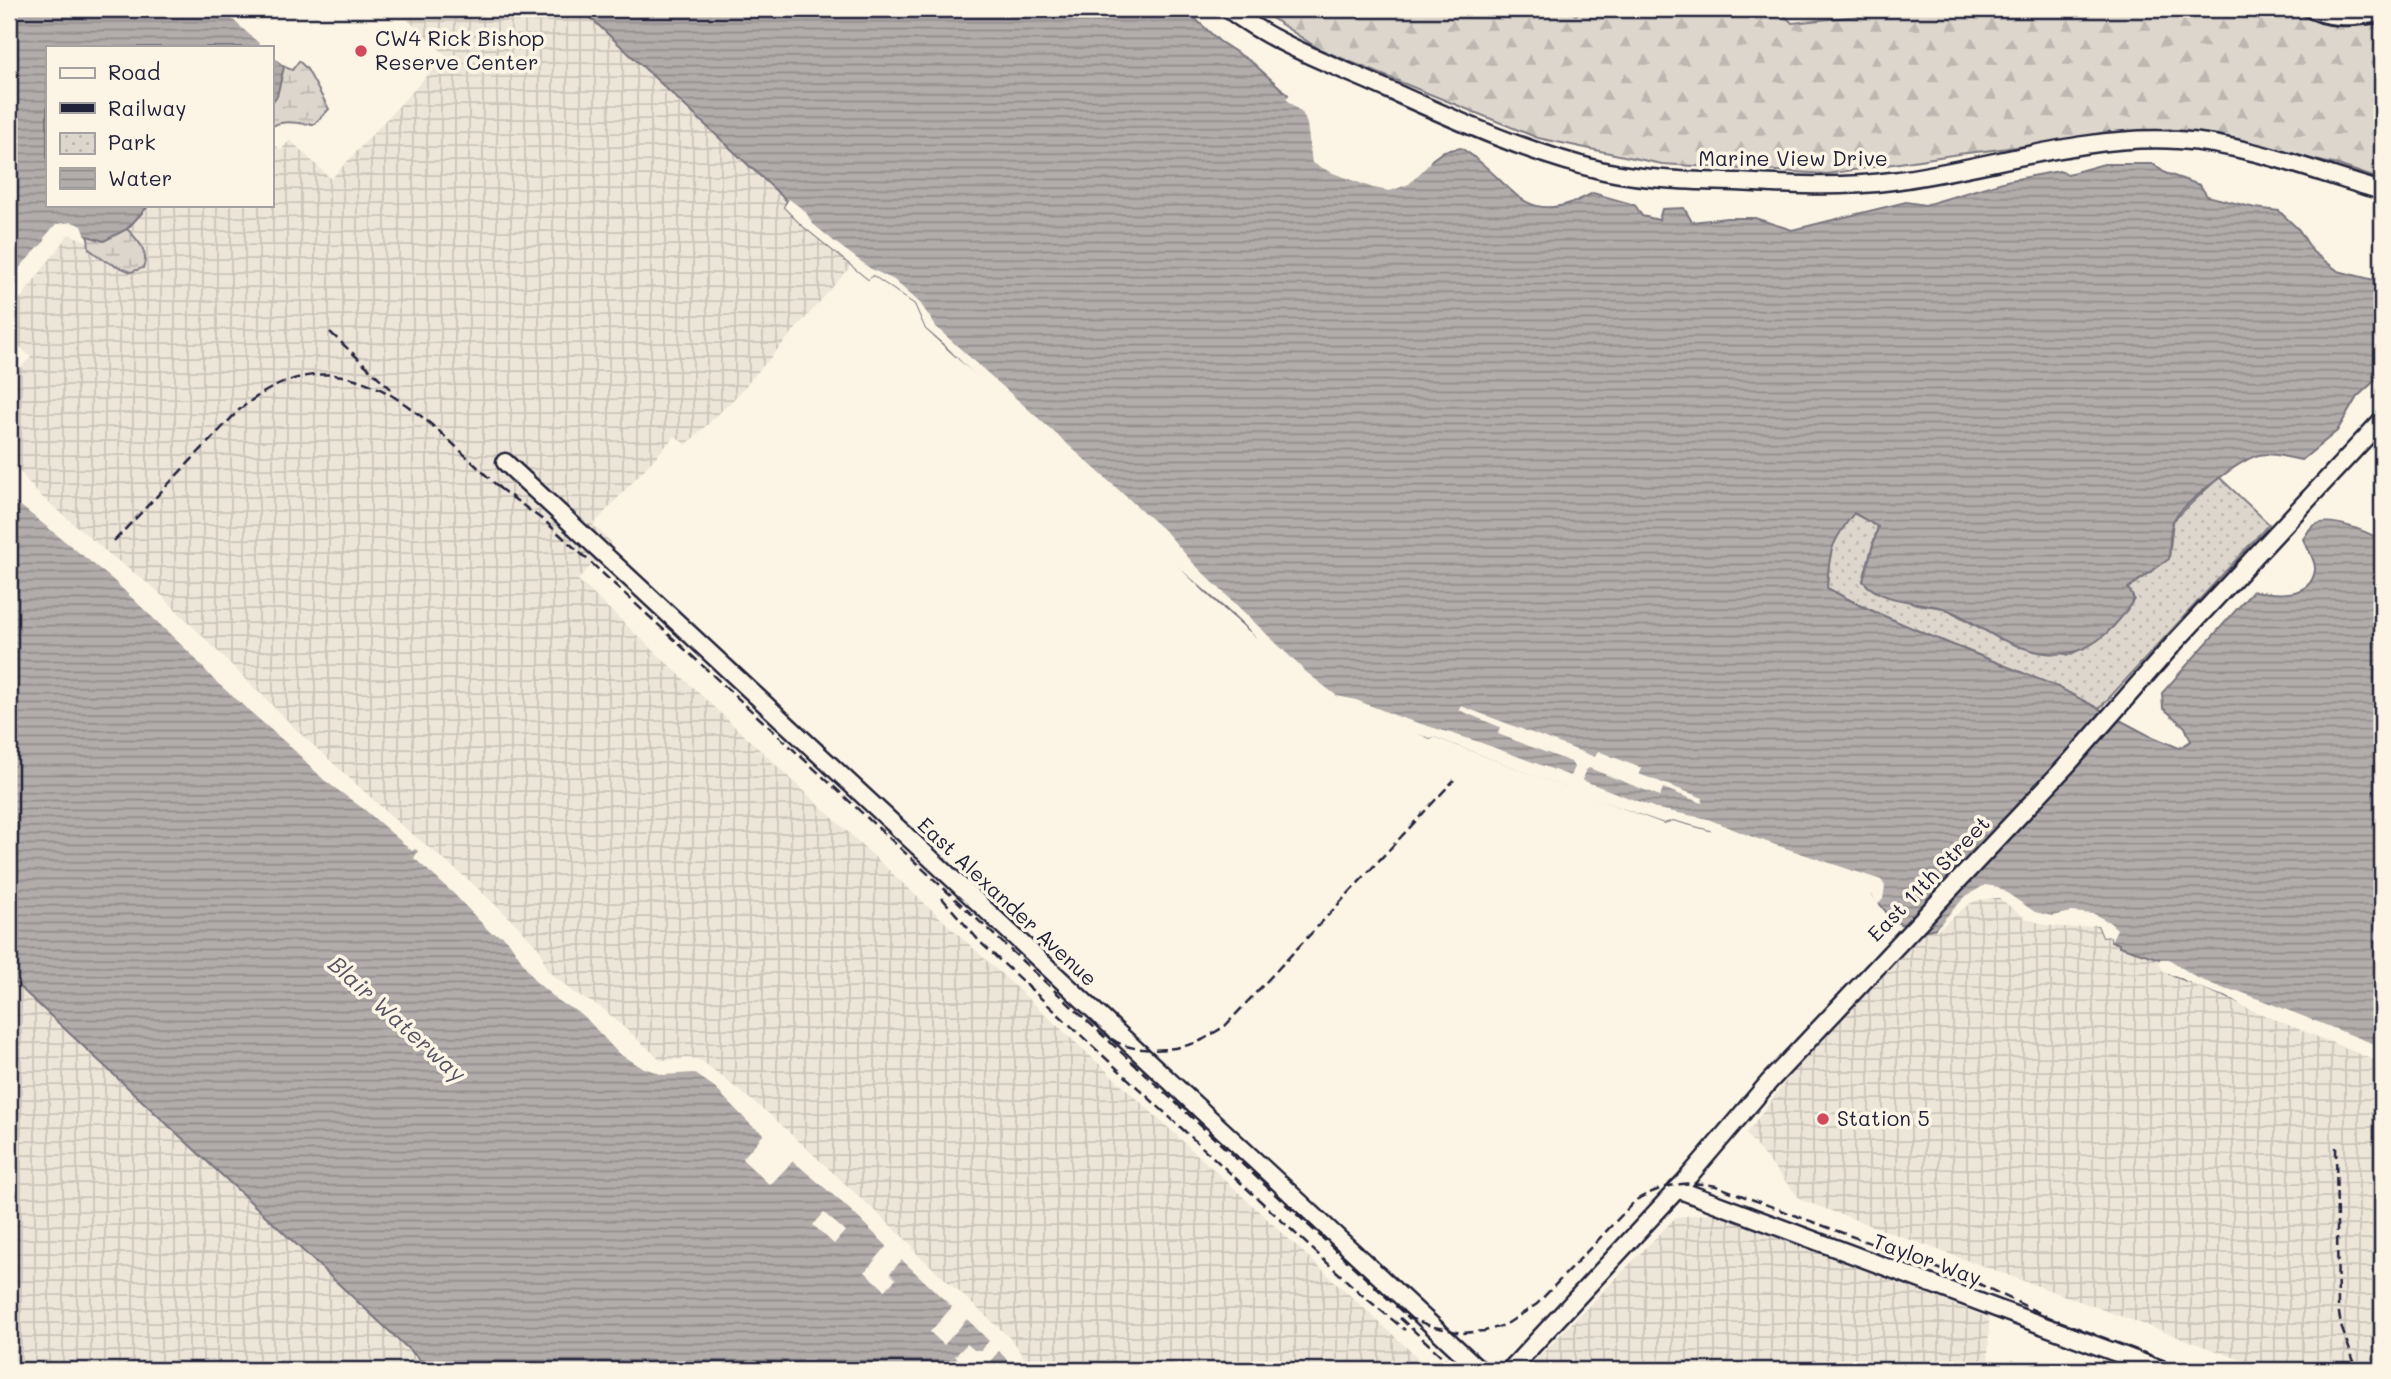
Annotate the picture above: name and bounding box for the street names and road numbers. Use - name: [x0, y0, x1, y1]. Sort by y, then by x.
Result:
- street label: Marine View Drive: [1698, 144, 1888, 171]
- street label: East 11th Street: [1861, 809, 1995, 947]
- street label: East Alexander Avenue: [913, 811, 1103, 991]
- street label: Taylor Way: [1870, 1227, 1985, 1291]

